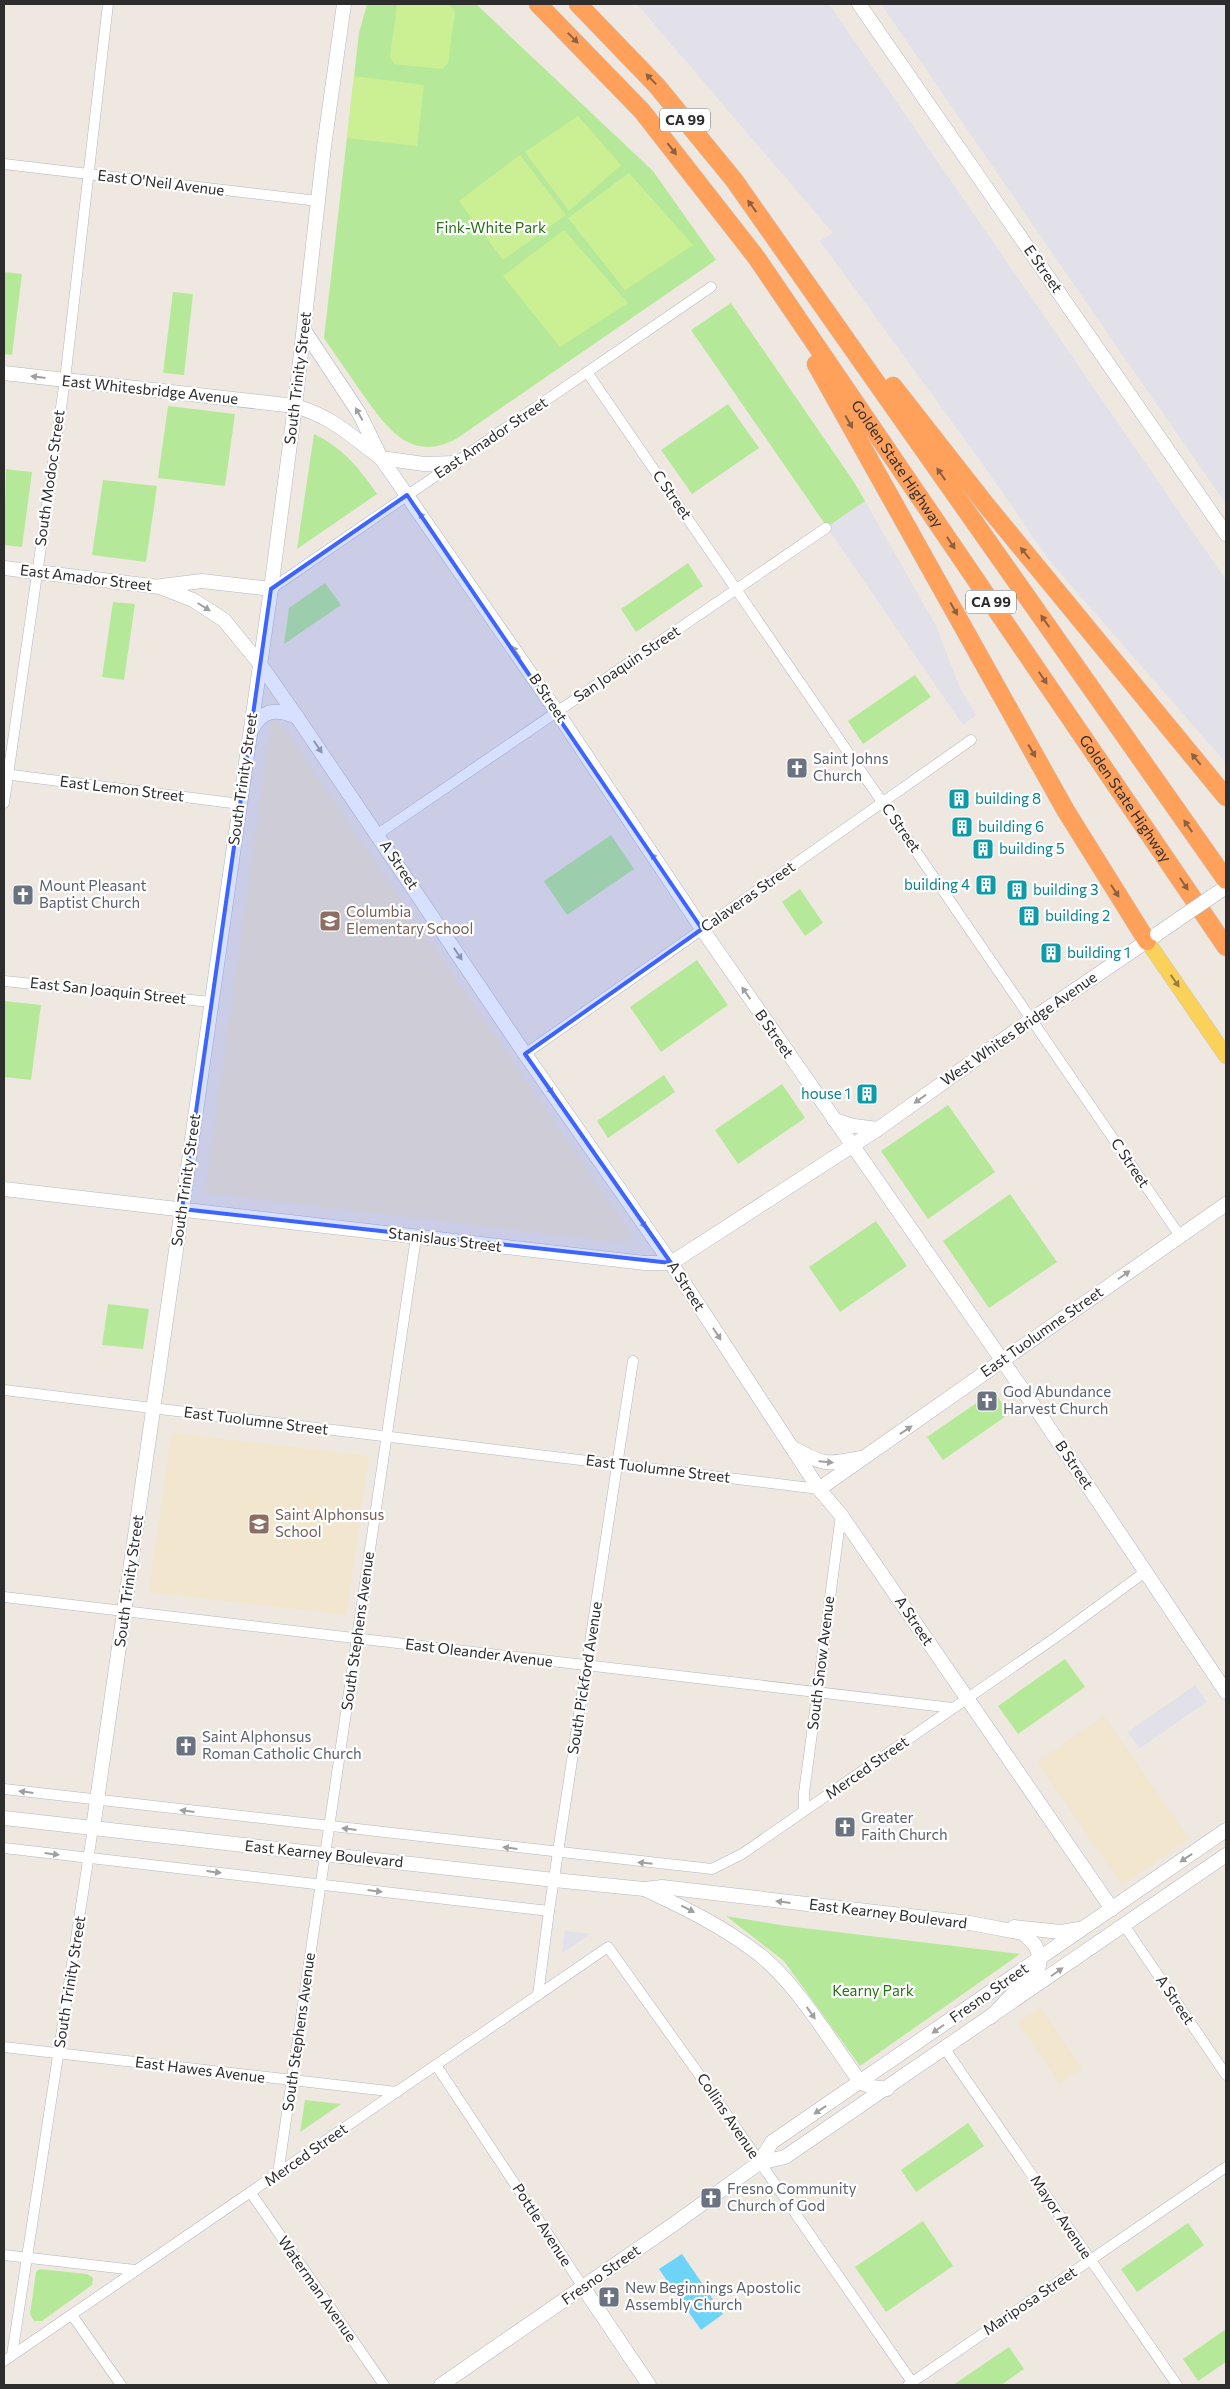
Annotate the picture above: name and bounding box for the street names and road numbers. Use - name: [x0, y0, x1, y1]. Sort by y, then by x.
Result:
- road number: CA 99: [660, 108, 710, 132]
- street label: East O'Neil Avenue: [97, 165, 226, 199]
- street label: E Street: [1021, 241, 1067, 296]
- street label: South Trinity Street: [280, 310, 314, 445]
- street label: East Whitesbridge Avenue: [61, 371, 239, 407]
- street label: East Amador Street: [430, 393, 550, 482]
- street label: Golden State Highway: [848, 396, 948, 531]
- street label: South Modoc Street: [31, 409, 67, 547]
- street label: C Street: [650, 467, 696, 522]
- street label: East Amador Street: [19, 560, 153, 594]
- road number: CA 99: [966, 590, 1016, 614]
- street label: San Joaquin Street: [570, 621, 683, 705]
- street label: B Street: [526, 670, 572, 725]
- street label: South Trinity Street: [224, 711, 260, 846]
- street label: Golden State Highway: [1076, 731, 1176, 866]
- street label: East Lemon Street: [59, 771, 185, 805]
- street label: C Street: [879, 800, 925, 855]
- street label: A Street: [377, 836, 423, 893]
- street label: Calaveras Street: [697, 857, 798, 935]
- street label: West Whites Bridge Avenue: [937, 967, 1100, 1089]
- street label: East San Joaquin Street: [29, 973, 187, 1007]
- street label: B Street: [752, 1006, 798, 1061]
- street label: South Trinity Street: [167, 1112, 203, 1247]
- street label: C Street: [1108, 1134, 1154, 1190]
- street label: Stanislaus Street: [387, 1223, 503, 1255]
- street label: A Street: [664, 1257, 710, 1314]
- street label: East Tuolumne Street: [977, 1282, 1106, 1380]
- street label: East Tuolumne Street: [183, 1402, 329, 1438]
- street label: B Street: [1052, 1437, 1098, 1492]
- street label: East Tuolumne Street: [585, 1450, 731, 1486]
- street label: South Trinity Street: [110, 1513, 146, 1648]
- street label: South Stephens Avenue: [337, 1550, 377, 1711]
- street label: A Street: [892, 1592, 938, 1649]
- street label: South Snow Avenue: [803, 1595, 837, 1731]
- street label: South Pickford Avenue: [563, 1600, 605, 1755]
- street label: East Oleander Avenue: [404, 1634, 554, 1670]
- street label: Merced Street: [821, 1732, 911, 1802]
- street label: East Kearney Boulevard: [244, 1836, 404, 1870]
- street label: East Kearney Boulevard: [808, 1894, 968, 1932]
- street label: South Trinity Street: [50, 1914, 88, 2049]
- street label: South Stephens Avenue: [278, 1951, 318, 2112]
- street label: Fresno Street: [946, 1959, 1031, 2026]
- street label: A Street: [1153, 1971, 1199, 2028]
- street label: East Hawes Avenue: [134, 2052, 266, 2086]
- street label: Collins Avenue: [694, 2069, 764, 2162]
- street label: Merced Street: [260, 2119, 350, 2189]
- street label: Mayor Avenue: [1027, 2171, 1097, 2262]
- street label: Pottle Avenue: [509, 2180, 576, 2269]
- street label: Waterman Avenue: [275, 2232, 361, 2345]
- street label: Fresno Street: [558, 2241, 643, 2308]
- street label: Mariposa Street: [979, 2262, 1080, 2338]

